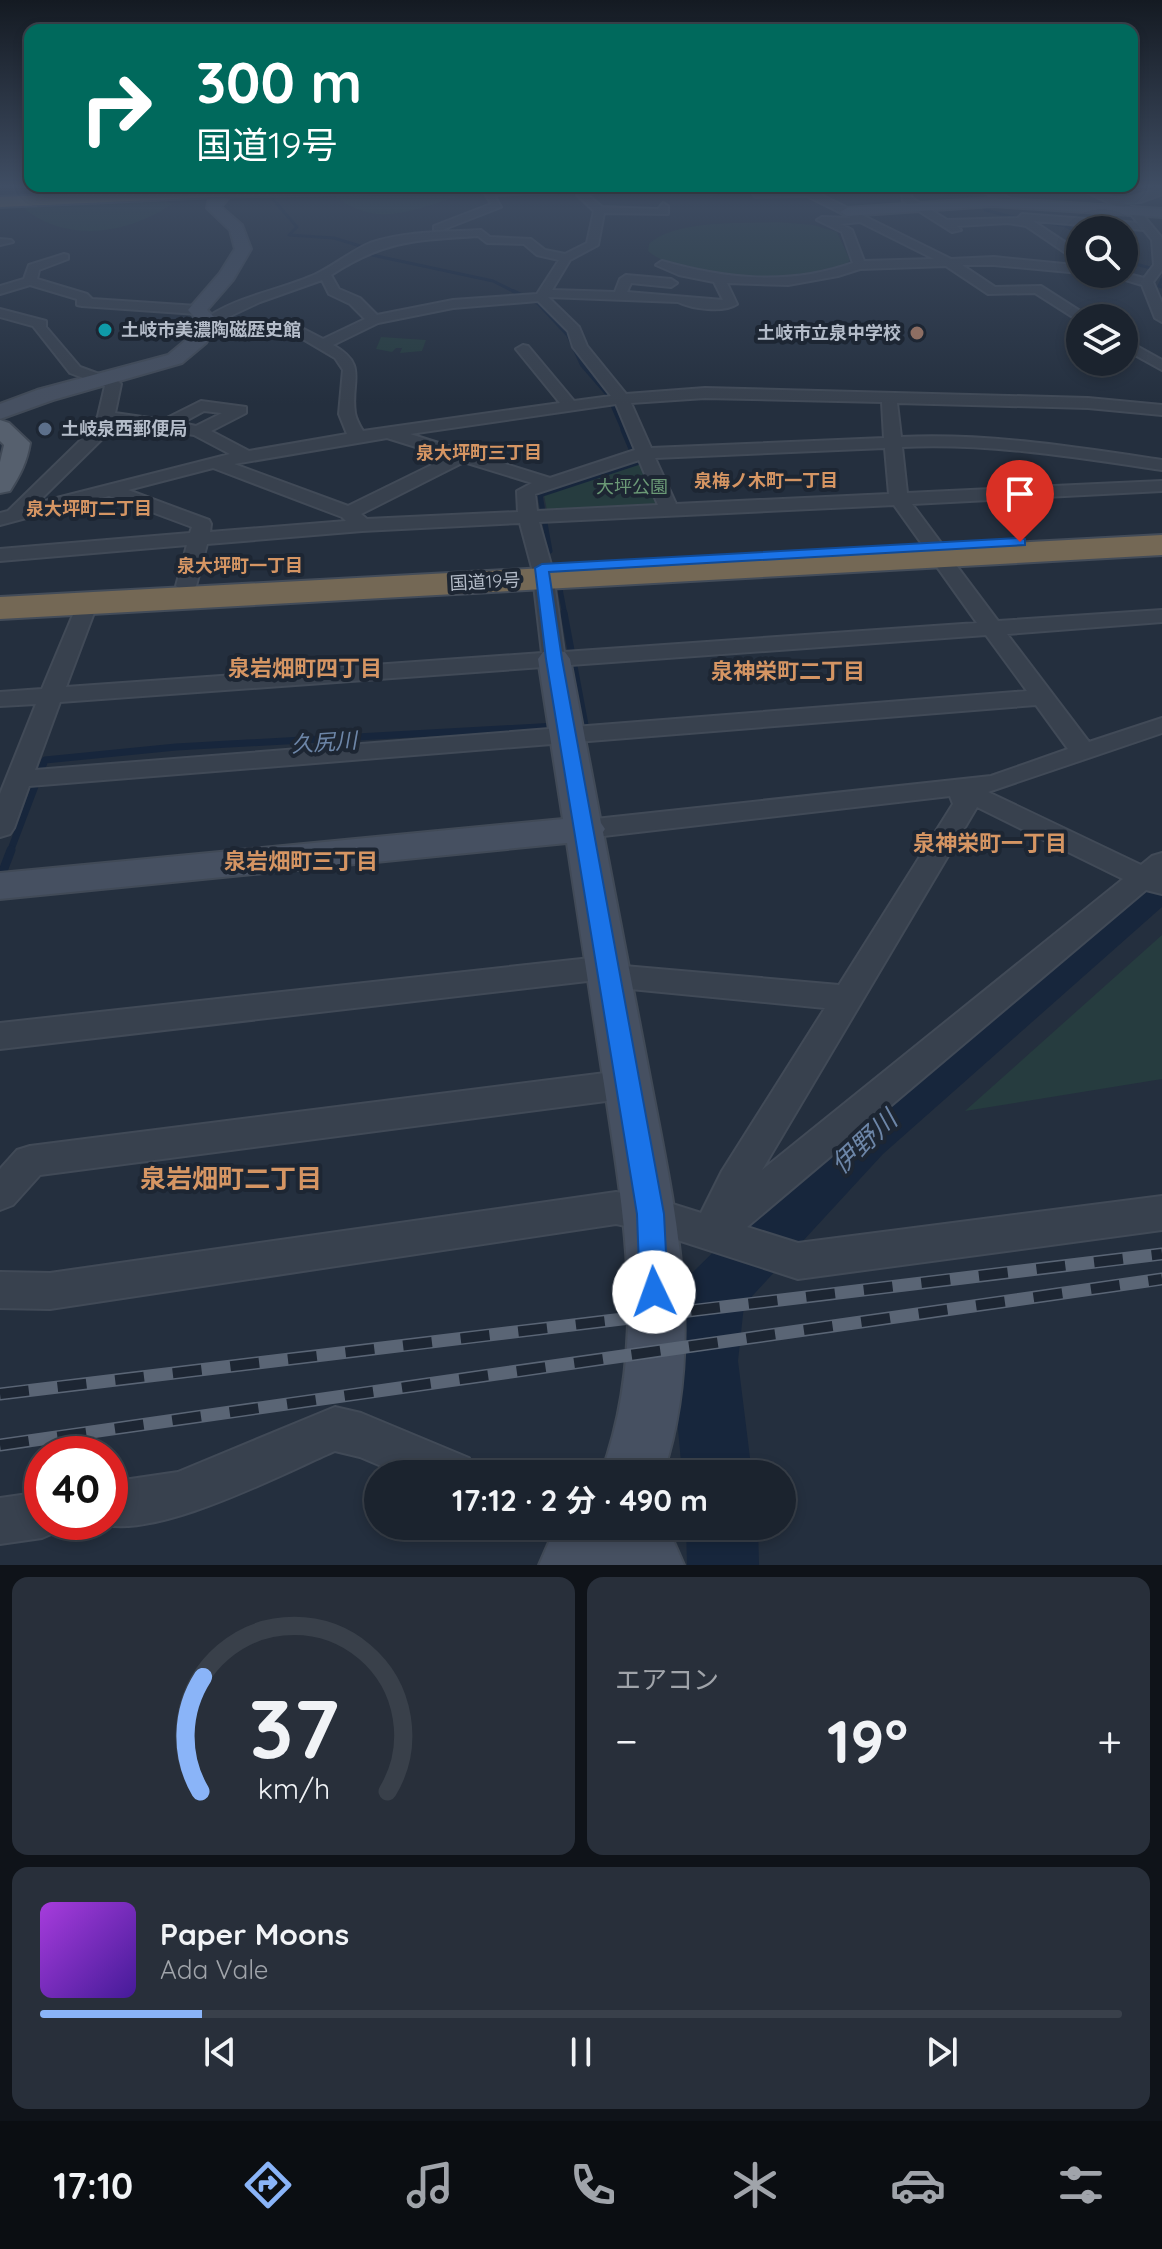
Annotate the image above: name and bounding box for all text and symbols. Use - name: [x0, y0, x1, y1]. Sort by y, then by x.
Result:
- text: 300 m: [196, 47, 362, 117]
- icon: right: [64, 56, 168, 160]
- text: 国道19号: [196, 122, 337, 167]
- map controls: [1066, 216, 1138, 376]
- button: search: [1066, 216, 1138, 288]
- button: layers: [1066, 304, 1138, 376]
- place label: 土岐市美濃陶磁歴史館: [121, 318, 301, 341]
- marker: 土岐市美濃陶磁歴史館: [96, 321, 114, 339]
- place label: 土岐市立泉中学校: [757, 321, 901, 344]
- marker: 土岐市立泉中学校: [908, 324, 926, 342]
- place label: 土岐泉西郵便局: [61, 417, 187, 440]
- marker: 土岐泉西郵便局: [36, 420, 54, 438]
- district label: 泉大坪町三丁目: [416, 441, 542, 464]
- pin: [986, 460, 1054, 542]
- district label: 泉梅ノ木町一丁目: [694, 469, 838, 492]
- icon: arrive: [998, 472, 1042, 516]
- park label: 大坪公園: [596, 475, 668, 498]
- district label: 泉大坪町二丁目: [26, 497, 152, 520]
- district label: 泉大坪町一丁目: [177, 554, 303, 577]
- street label: 国道19号: [449, 568, 521, 595]
- district label: 泉岩畑町四丁目: [228, 654, 382, 682]
- district label: 泉神栄町二丁目: [711, 657, 865, 685]
- water label: 久尻川: [290, 726, 360, 758]
- district label: 泉神栄町一丁目: [913, 829, 1067, 857]
- district label: 泉岩畑町三丁目: [224, 847, 378, 875]
- water label: 伊野川: [824, 1101, 906, 1180]
- district label: 泉岩畑町二丁目: [140, 1162, 322, 1195]
- position arrow: [612, 1250, 696, 1334]
- speed limit sign: 40: [24, 1436, 128, 1540]
- text: 17:12 · 2 分 · 490 m: [452, 1481, 708, 1519]
- text: エアコン: [615, 1663, 719, 1696]
- text: 37: [248, 1675, 339, 1779]
- text: 19°: [827, 1703, 908, 1778]
- text: −: [615, 1713, 638, 1768]
- text: +: [1097, 1713, 1122, 1768]
- text: km/h: [257, 1770, 330, 1806]
- text: Paper Moons: [160, 1915, 349, 1953]
- text: Ada Vale: [160, 1953, 269, 1986]
- icon: previous: [198, 2030, 242, 2074]
- icon: pause: [559, 2030, 603, 2074]
- icon: next: [920, 2030, 964, 2074]
- icon: directions: [240, 2157, 296, 2213]
- icon: music: [402, 2157, 458, 2213]
- icon: phone: [565, 2157, 621, 2213]
- icon: climate: [727, 2157, 783, 2213]
- icon: car: [890, 2157, 946, 2213]
- icon: filters: [1053, 2157, 1109, 2213]
- text: 17:10: [53, 2163, 133, 2208]

